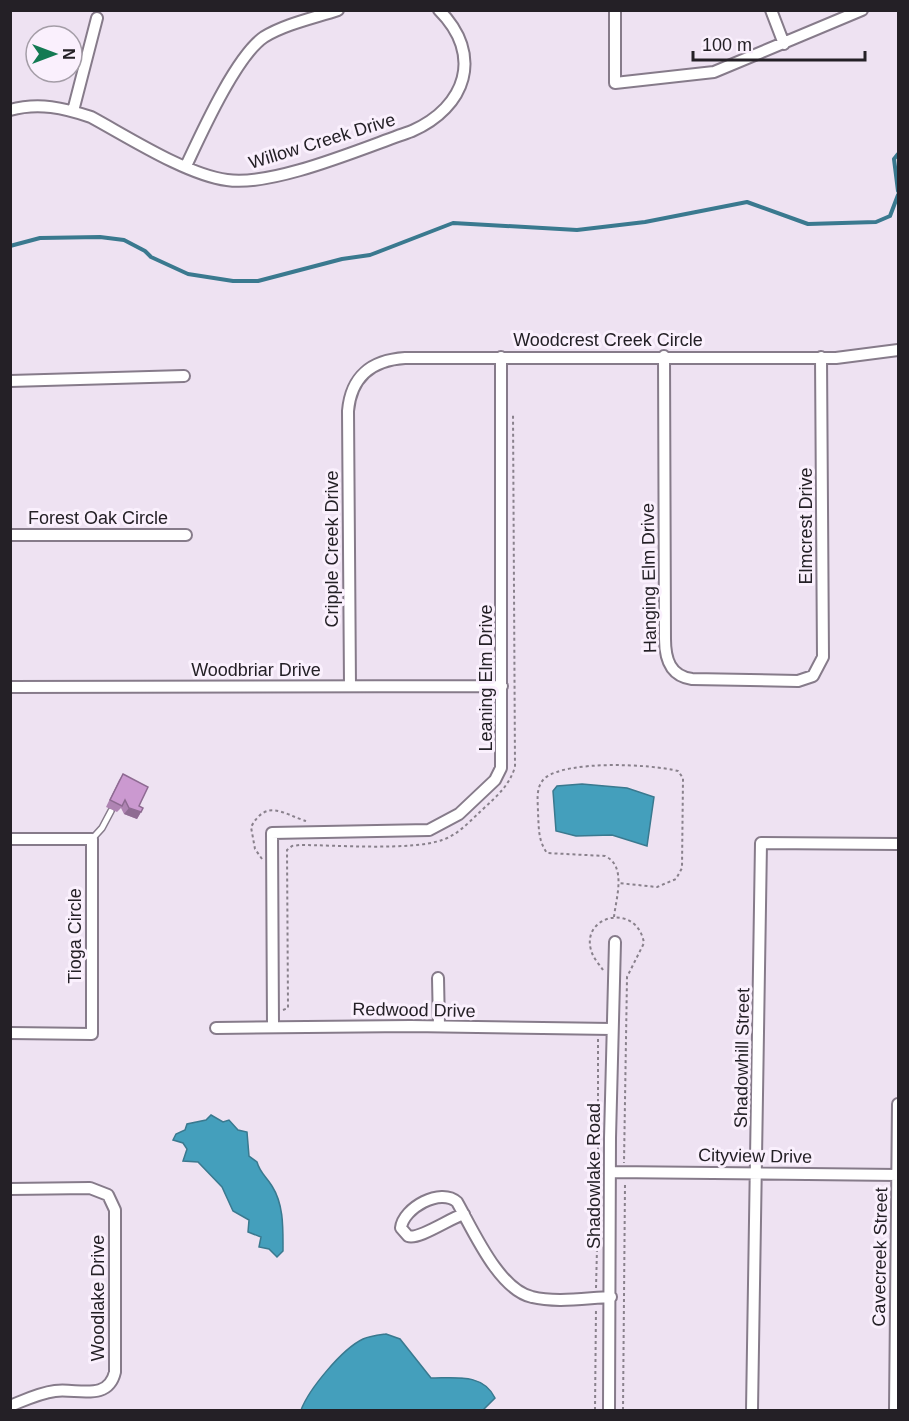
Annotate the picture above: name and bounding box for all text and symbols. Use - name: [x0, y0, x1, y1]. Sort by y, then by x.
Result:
- north arrow: [24, 24, 84, 84]
- scale bar: [693, 24, 866, 62]
- text: 100 m: [702, 35, 752, 55]
- text: N: [60, 48, 77, 60]
- street label: Willow Creek Drive: [246, 109, 398, 173]
- street label: Woodcrest Creek Circle: [513, 330, 703, 350]
- street label: Elmcrest Drive: [796, 467, 816, 585]
- street label: Cripple Creek Drive: [322, 470, 342, 628]
- street label: Hanging Elm Drive: [638, 503, 660, 653]
- street label: Forest Oak Circle: [28, 508, 168, 528]
- street label: Leaning Elm Drive: [476, 604, 496, 752]
- street label: Woodbriar Drive: [191, 660, 321, 680]
- street label: Tioga Circle: [65, 888, 85, 984]
- street label: Shadowhill Street: [731, 988, 753, 1128]
- street label: Redwood Drive: [352, 999, 476, 1021]
- street label: Shadowlake Road: [584, 1103, 604, 1249]
- street label: Cityview Drive: [698, 1145, 812, 1167]
- street label: Cavecreek Street: [869, 1187, 891, 1327]
- street label: Woodlake Drive: [88, 1235, 108, 1361]

